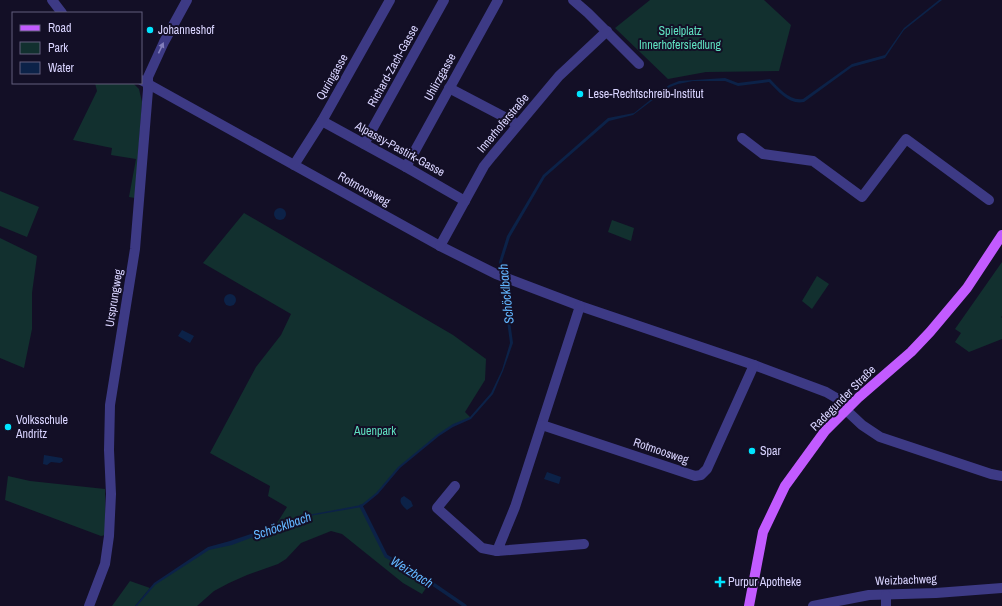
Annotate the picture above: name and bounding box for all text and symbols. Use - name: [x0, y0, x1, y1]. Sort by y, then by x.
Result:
- legend: [12, 12, 142, 84]
- text: Road: [48, 20, 72, 36]
- place label: Johanneshof: [158, 22, 215, 38]
- street label: Richard-Zach-Gasse: [364, 22, 422, 110]
- park label: Spielplatz Innerhofersiedlung: [639, 23, 722, 53]
- marker: Johanneshof: [145, 25, 155, 35]
- text: Park: [48, 40, 68, 56]
- one-way arrow: [158, 42, 164, 54]
- street label: Uhlirzgasse: [420, 50, 460, 104]
- street label: Quringasse: [312, 51, 352, 103]
- text: Water: [48, 60, 75, 76]
- place label: Lese-Rechtschreib-Institut: [588, 86, 704, 102]
- marker: Lese-Rechtschreib-Institut: [575, 89, 585, 99]
- street label: Innerhoferstraße: [473, 90, 533, 156]
- street label: Alpassy-Pastirk-Gasse: [351, 117, 448, 180]
- street label: Rotmoosweg: [335, 168, 393, 210]
- water label: Schöcklbach: [494, 263, 518, 325]
- street label: Ursprungweg: [102, 267, 127, 328]
- street label: Radegunder Straße: [807, 362, 879, 434]
- place label: Volksschule Andritz: [15, 412, 68, 442]
- marker: Volksschule Andritz: [3, 422, 13, 432]
- park label: Auenpark: [353, 423, 396, 439]
- street label: Rotmoosweg: [631, 434, 691, 468]
- place label: Spar: [760, 443, 782, 459]
- marker: Spar: [747, 446, 757, 456]
- water label: Schöcklbach: [251, 508, 313, 544]
- water label: Weizbach: [387, 552, 437, 592]
- street label: Weizbachweg: [875, 571, 938, 589]
- place label: Purpur Apotheke: [728, 574, 801, 590]
- marker: Purpur Apotheke: [715, 577, 725, 587]

